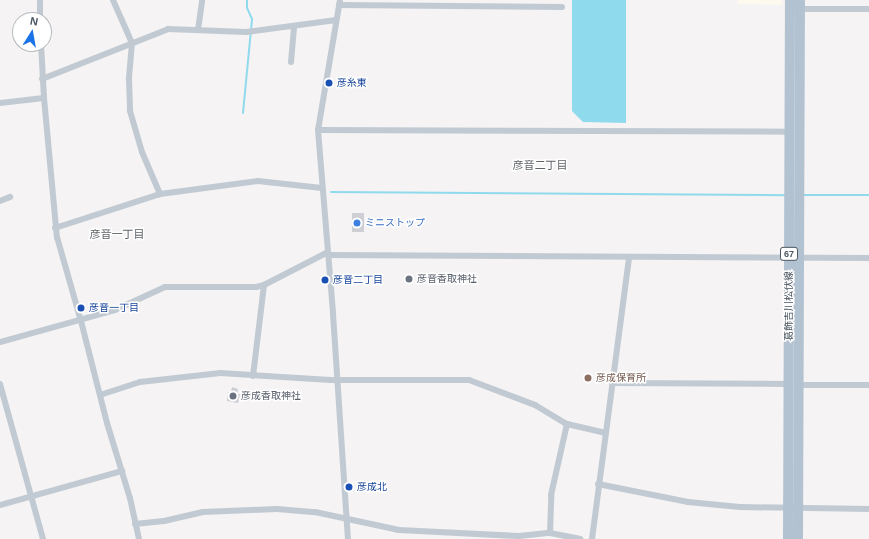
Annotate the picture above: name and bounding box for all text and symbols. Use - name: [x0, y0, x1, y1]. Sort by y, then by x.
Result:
- north arrow: [12, 12, 52, 52]
- text: N: [29, 15, 39, 28]
- place label: 彦糸東: [337, 77, 367, 89]
- marker: 彦糸東: [324, 78, 334, 88]
- district label: 彦音二丁目: [513, 158, 567, 172]
- place label: ミニストップ: [365, 217, 425, 229]
- marker: ミニストップ: [352, 218, 362, 228]
- district label: 彦音一丁目: [90, 227, 144, 241]
- road number: 67: [779, 247, 799, 261]
- street label: 葛飾吉川松伏線: [783, 271, 795, 341]
- place label: 彦音香取神社: [417, 273, 477, 285]
- place label: 彦音二丁目: [333, 274, 383, 286]
- marker: 彦音香取神社: [404, 274, 414, 284]
- marker: 彦音二丁目: [320, 275, 330, 285]
- place label: 彦音一丁目: [89, 302, 139, 314]
- marker: 彦音一丁目: [76, 303, 86, 313]
- place label: 彦成保育所: [596, 372, 646, 384]
- marker: 彦成保育所: [583, 373, 593, 383]
- place label: 彦成香取神社: [241, 390, 301, 402]
- marker: 彦成香取神社: [228, 391, 238, 401]
- place label: 彦成北: [357, 481, 387, 493]
- marker: 彦成北: [344, 482, 354, 492]

